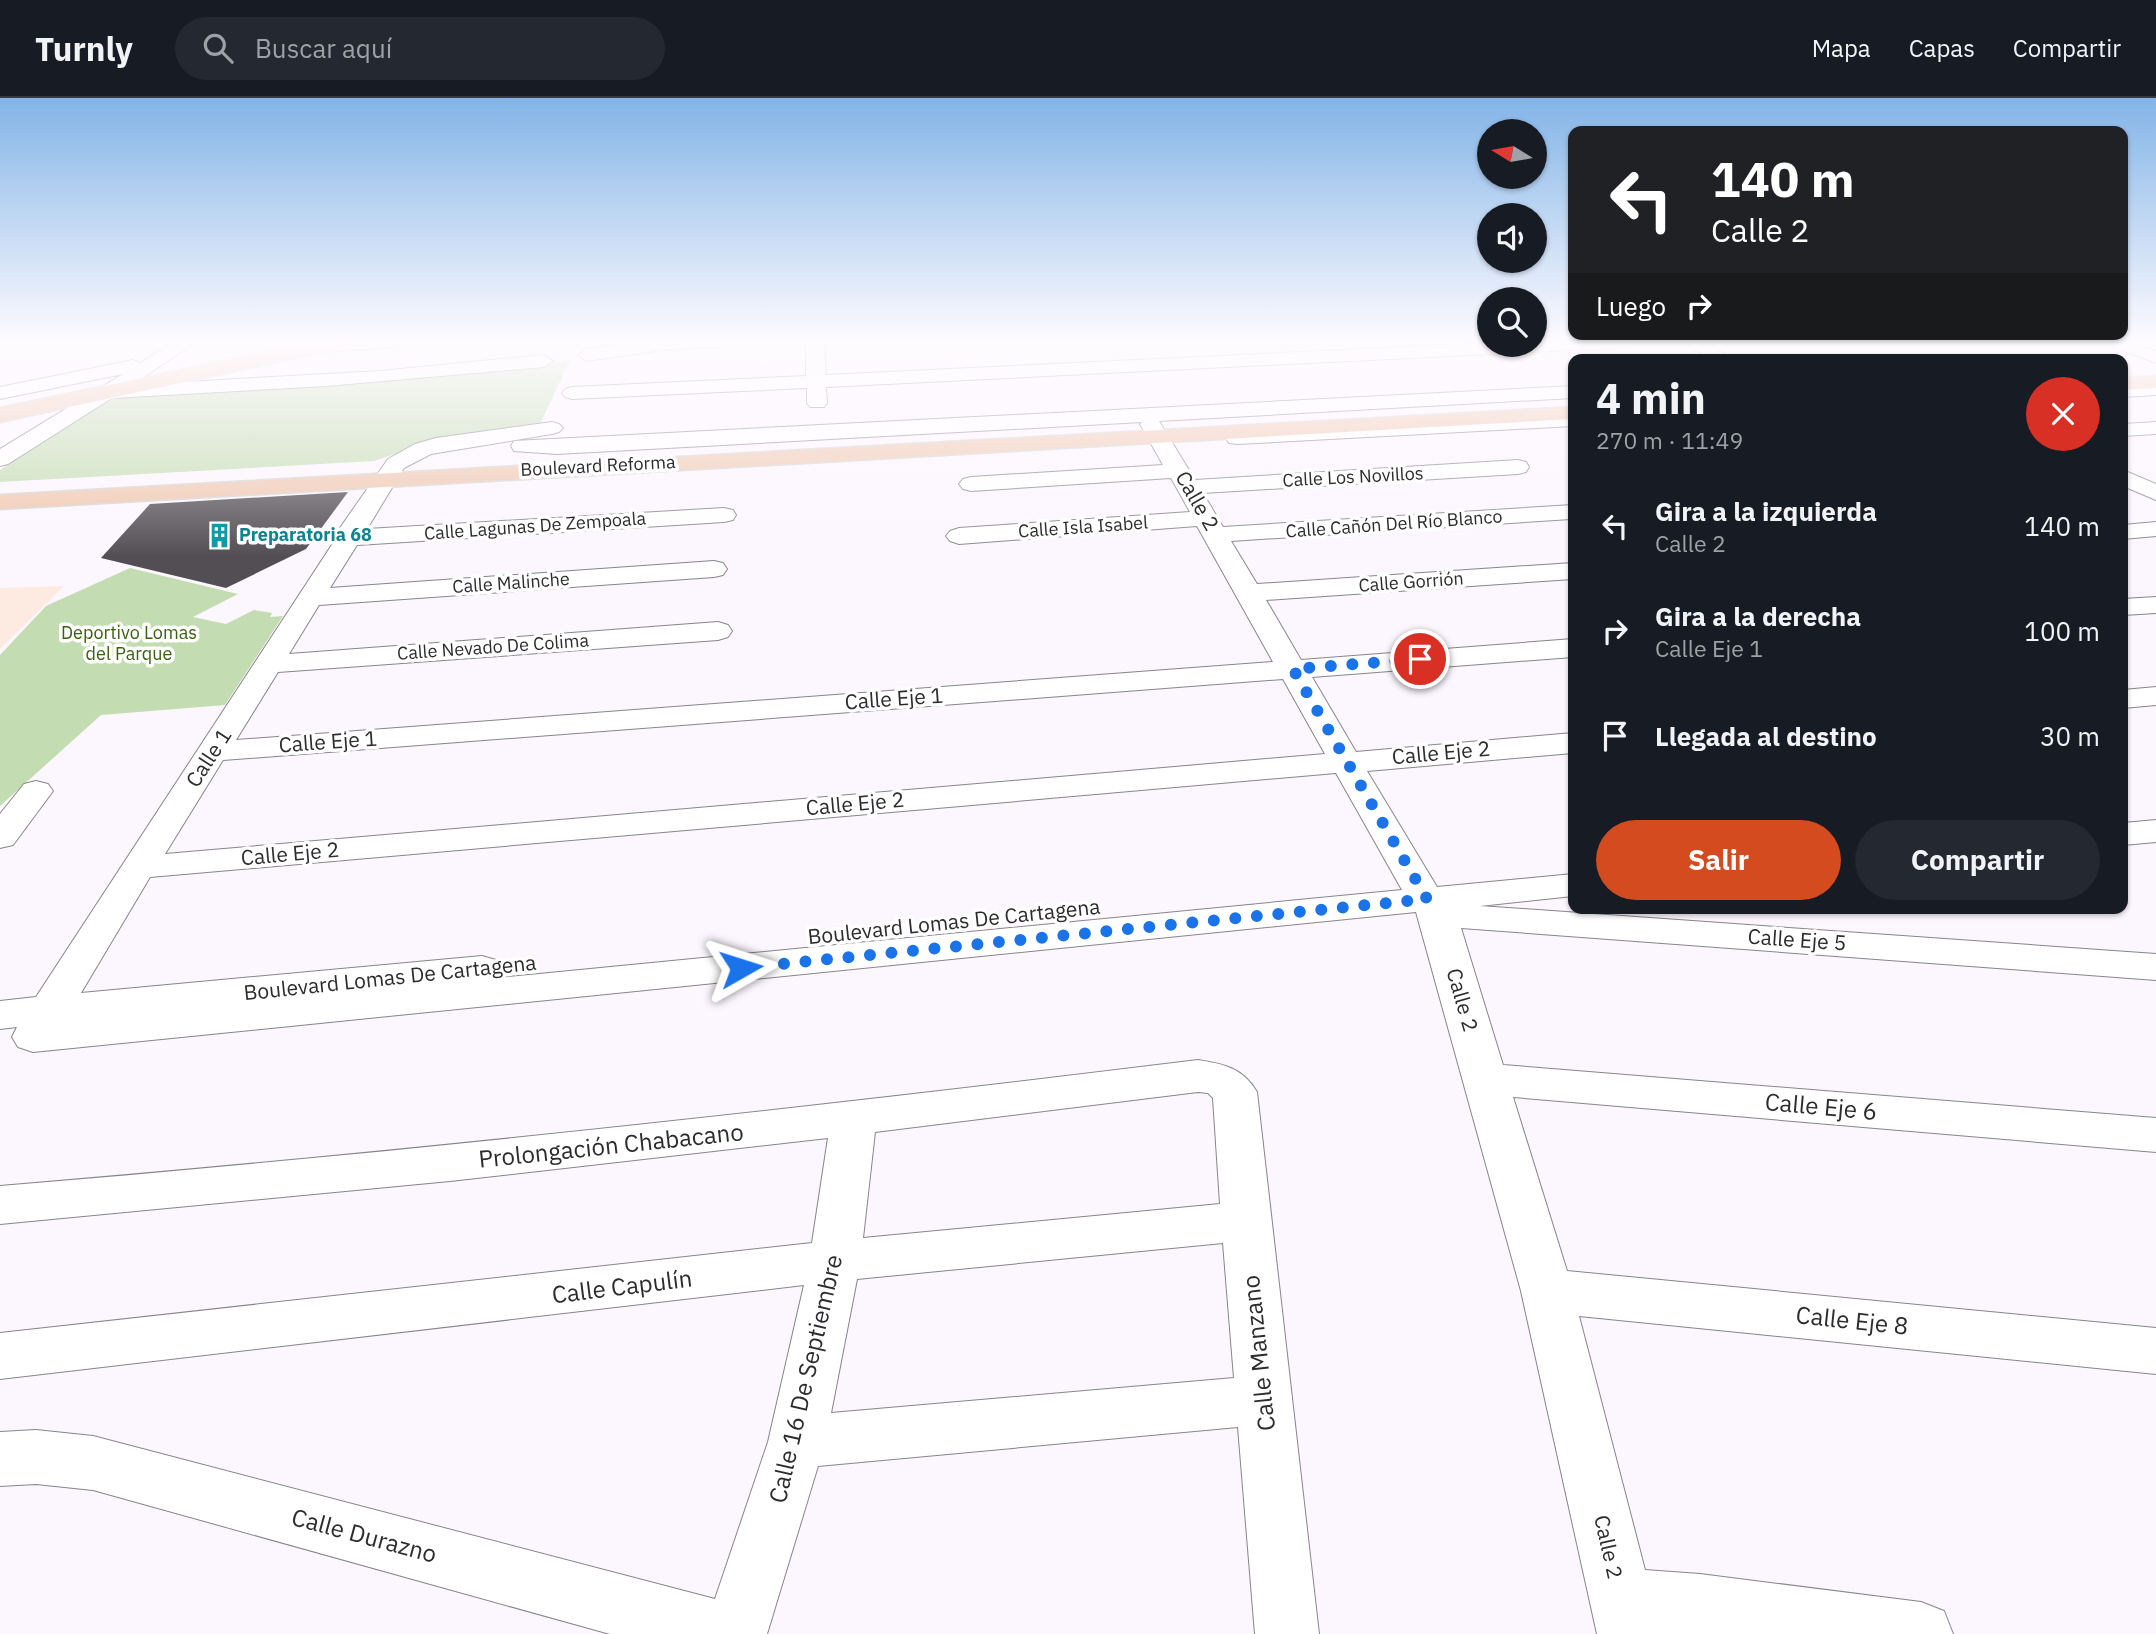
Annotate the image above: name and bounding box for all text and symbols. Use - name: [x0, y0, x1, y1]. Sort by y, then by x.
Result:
- search box: [175, 17, 665, 80]
- text: Turnly: [35, 27, 133, 70]
- icon: search: [199, 29, 237, 67]
- text: Buscar aquí: [255, 31, 392, 65]
- text: Mapa: [1812, 32, 1871, 64]
- text: Capas: [1909, 32, 1975, 64]
- text: Compartir: [2013, 32, 2121, 64]
- north arrow: [1477, 119, 1547, 189]
- map controls: [1477, 119, 1547, 357]
- text: 140 m: [1711, 147, 1855, 210]
- icon: left: [1596, 154, 1687, 245]
- button: sound: [1477, 203, 1547, 273]
- text: Calle 2: [1711, 209, 1810, 251]
- button: search: [1477, 287, 1547, 357]
- icon: right: [1680, 287, 1718, 325]
- text: Luego: [1596, 289, 1666, 323]
- text: 4 min: [1596, 371, 1706, 426]
- button: close: [2026, 377, 2100, 451]
- text: 270 m · 11:49: [1596, 425, 1743, 455]
- street label: Boulevard Reforma: [520, 450, 676, 481]
- street label: Calle Los Novillos: [1282, 461, 1424, 492]
- street label: Calle 2: [1170, 465, 1226, 536]
- text: Gira a la izquierda: [1655, 494, 1877, 528]
- street label: Calle Cañón Del Río Blanco: [1285, 504, 1503, 543]
- street label: Calle Lagunas De Zempoala: [423, 506, 647, 545]
- icon: left: [1596, 507, 1634, 545]
- text: 140 m: [2024, 509, 2100, 543]
- street label: Calle Isla Isabel: [1017, 510, 1149, 543]
- building icon: Preparatoria 68: [205, 521, 233, 549]
- place label: Preparatoria 68: [239, 523, 372, 546]
- text: Calle 2: [1655, 528, 1726, 558]
- street label: Calle Gorrión: [1358, 566, 1464, 597]
- street label: Calle Malinche: [451, 567, 571, 598]
- text: Gira a la derecha: [1655, 599, 1861, 633]
- icon: right: [1596, 612, 1634, 650]
- text: 100 m: [2024, 614, 2100, 648]
- park label: Deportivo Lomas del Parque: [61, 621, 197, 665]
- street label: Calle Nevado De Colima: [396, 628, 590, 665]
- pin: [1390, 629, 1450, 689]
- text: Calle Eje 1: [1655, 633, 1763, 663]
- icon: arrive: [1401, 640, 1439, 678]
- street label: Calle Eje 1: [844, 681, 944, 715]
- icon: arrive: [1596, 717, 1634, 755]
- text: Llegada al destino: [1655, 719, 1877, 753]
- text: 30 m: [2040, 719, 2100, 753]
- street label: Calle 1: [179, 723, 238, 792]
- street label: Calle Eje 1: [278, 724, 378, 758]
- street label: Calle Eje 2: [1391, 734, 1491, 770]
- street label: Calle Eje 2: [805, 785, 905, 821]
- button: Salir: [1596, 820, 1841, 900]
- button: Compartir: [1855, 820, 2100, 900]
- street label: Calle Eje 2: [240, 835, 340, 871]
- street label: Boulevard Lomas De Cartagena: [806, 892, 1102, 950]
- street label: Calle Eje 5: [1747, 922, 1847, 956]
- position arrow: [704, 931, 778, 1005]
- street label: Boulevard Lomas De Cartagena: [242, 948, 538, 1006]
- street label: Calle 2: [1441, 965, 1485, 1035]
- street label: Calle Eje 6: [1764, 1085, 1879, 1127]
- street label: Prolongación Chabacano: [477, 1115, 745, 1175]
- street label: Calle 16 De Septiembre: [761, 1251, 849, 1506]
- street label: Calle Capulín: [550, 1262, 694, 1310]
- street label: Calle Manzano: [1234, 1274, 1282, 1433]
- street label: Calle Eje 8: [1794, 1298, 1910, 1342]
- street label: Calle Durazno: [288, 1500, 440, 1570]
- street label: Calle 2: [1588, 1512, 1630, 1581]

